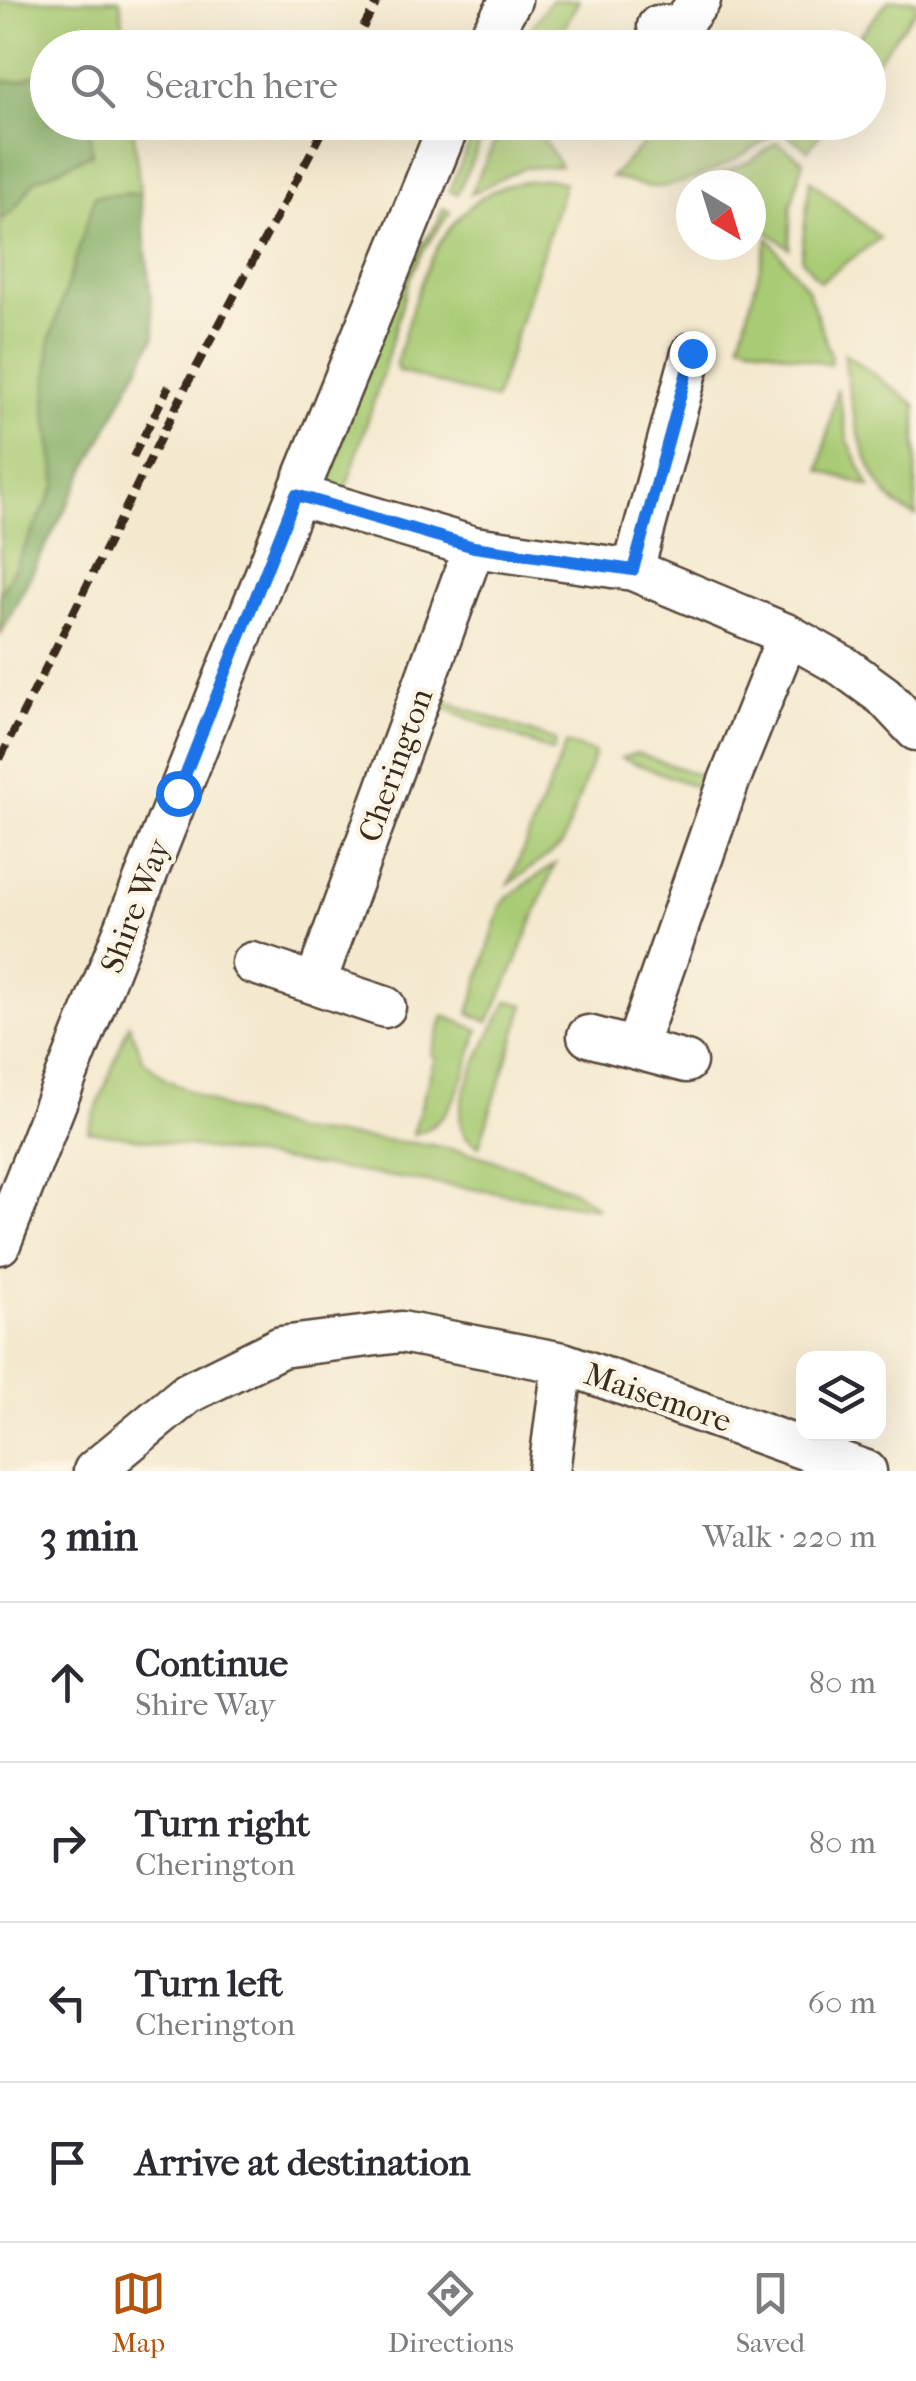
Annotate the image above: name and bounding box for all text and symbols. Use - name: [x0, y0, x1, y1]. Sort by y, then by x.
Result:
- search box: [30, 30, 886, 140]
- icon: search: [65, 58, 120, 113]
- text: Search here: [145, 63, 338, 108]
- north arrow: [676, 170, 766, 260]
- route end: [670, 331, 716, 377]
- street label: Cherington: [351, 683, 440, 847]
- route start: [156, 771, 202, 817]
- street label: Shire Way: [93, 833, 178, 978]
- map controls: [796, 1351, 886, 1441]
- button: layers: [796, 1351, 886, 1441]
- street label: Maisemore: [580, 1355, 736, 1440]
- text: 3 min: [40, 1512, 138, 1561]
- text: Walk · 220 m: [702, 1518, 876, 1555]
- text: Continue: [135, 1641, 288, 1686]
- icon: ahead: [40, 1655, 95, 1710]
- text: 80 m: [809, 1664, 876, 1701]
- text: Shire Way: [135, 1686, 276, 1723]
- text: Turn right: [135, 1801, 310, 1846]
- icon: right: [40, 1815, 95, 1870]
- text: 80 m: [809, 1824, 876, 1861]
- text: Cherington: [135, 1846, 295, 1883]
- text: Turn left: [135, 1961, 283, 2006]
- icon: left: [40, 1975, 95, 2030]
- text: 60 m: [808, 1984, 876, 2021]
- text: Cherington: [135, 2006, 295, 2043]
- icon: arrive: [40, 2135, 95, 2190]
- text: Arrive at destination: [135, 2140, 471, 2185]
- tab: Map: [111, 2266, 166, 2359]
- tab: Directions: [388, 2266, 514, 2359]
- tab: Saved: [736, 2266, 805, 2359]

